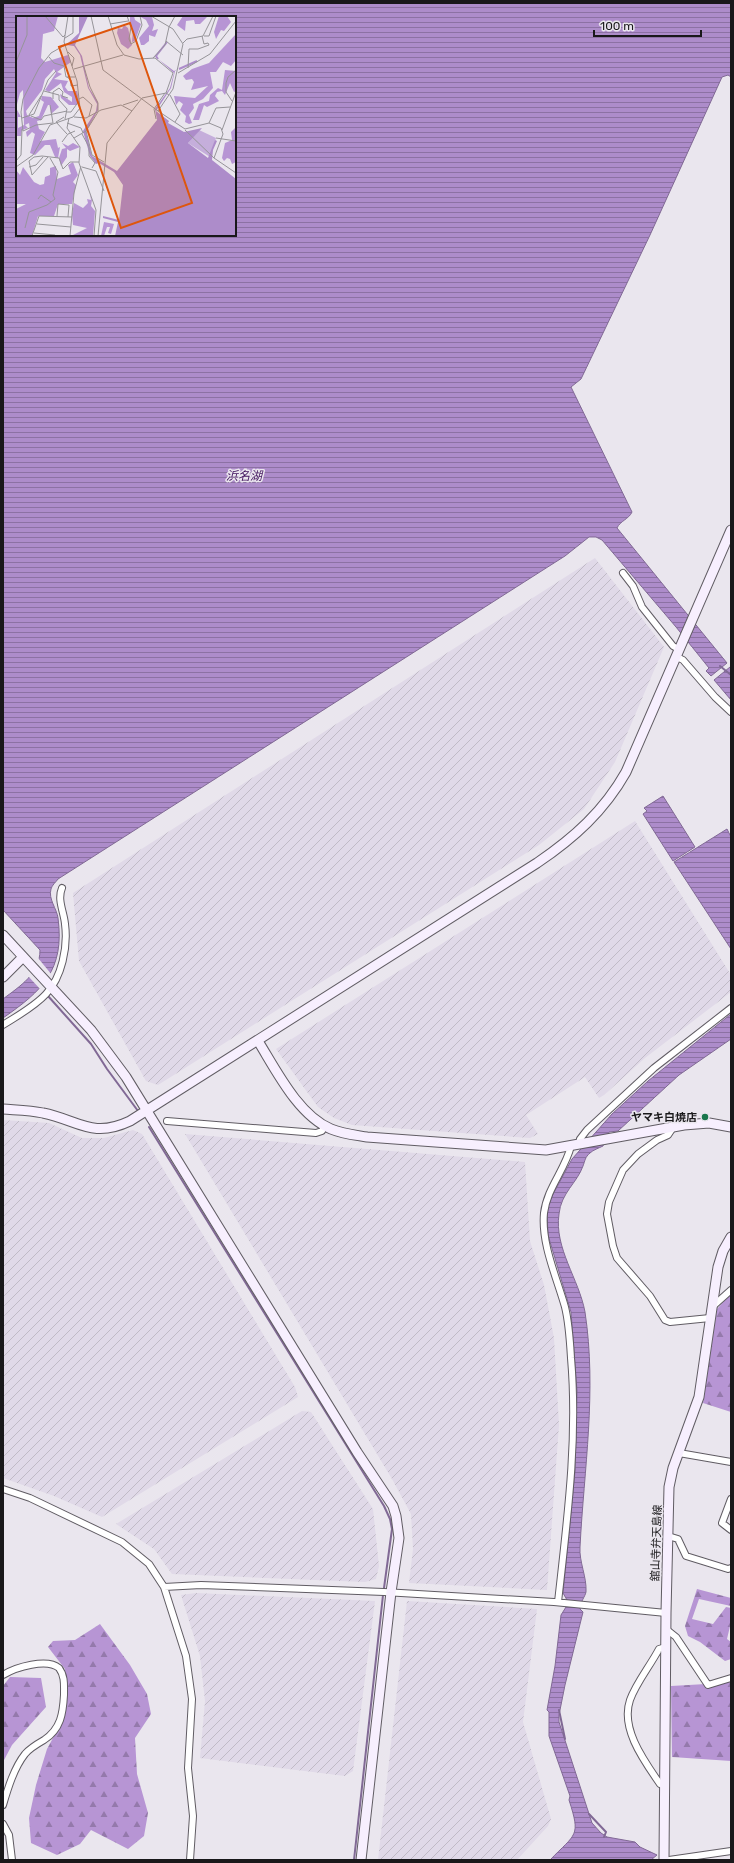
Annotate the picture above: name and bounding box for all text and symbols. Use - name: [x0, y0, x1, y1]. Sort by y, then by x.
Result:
- scale bar: [594, 12, 701, 38]
- inset map: [16, 16, 236, 236]
- text: 100 m: [600, 19, 634, 33]
- water label: 浜名湖: [226, 469, 264, 483]
- place label: ヤマキ白焼店: [631, 1111, 697, 1124]
- marker: ヤマキ白焼店: [700, 1112, 710, 1122]
- street label: 舘山寺弁天島線: [649, 1504, 664, 1582]

